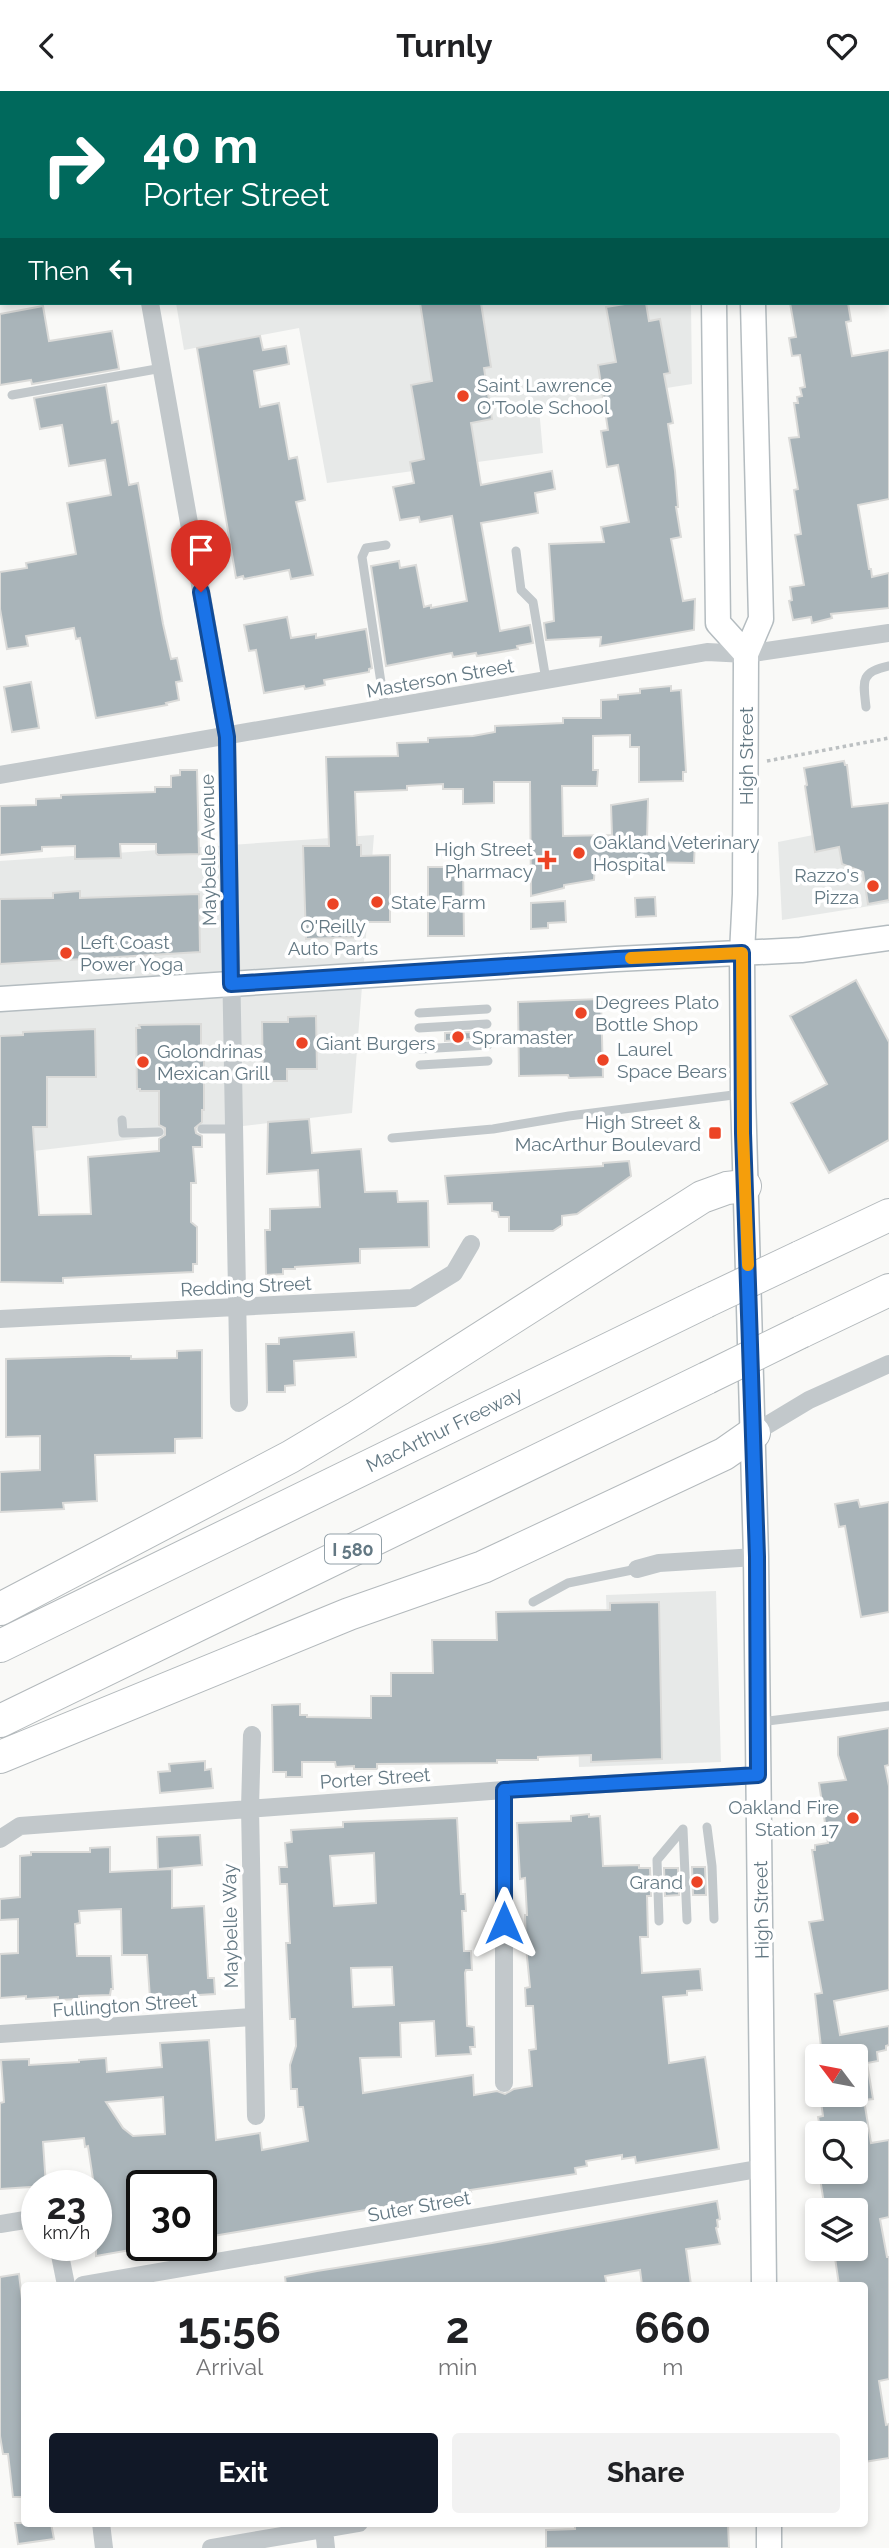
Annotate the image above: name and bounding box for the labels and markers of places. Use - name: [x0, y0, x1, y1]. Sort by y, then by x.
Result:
- place label: Saint Lawrence O'Toole School: [477, 374, 612, 418]
- marker: Saint Lawrence O'Toole School: [455, 388, 471, 404]
- pin: [171, 520, 231, 592]
- place label: Oakland Veterinary Hospital: [593, 831, 760, 875]
- place label: High Street Pharmacy: [434, 838, 534, 882]
- marker: Oakland Veterinary Hospital: [571, 845, 587, 861]
- marker: High Street Pharmacy: [539, 852, 555, 868]
- place label: Razzo's Pizza: [794, 864, 859, 908]
- marker: Razzo's Pizza: [865, 878, 881, 894]
- place label: State Farm: [391, 891, 486, 913]
- marker: State Farm: [369, 894, 385, 910]
- marker: O'Reilly Auto Parts: [325, 896, 341, 912]
- place label: O'Reilly Auto Parts: [288, 915, 378, 959]
- place label: Left Coast Power Yoga: [80, 931, 183, 975]
- marker: Left Coast Power Yoga: [58, 945, 74, 961]
- place label: Degrees Plato Bottle Shop: [595, 991, 719, 1035]
- marker: Degrees Plato Bottle Shop: [573, 1005, 589, 1021]
- place label: Spramaster: [472, 1026, 574, 1048]
- marker: Spramaster: [450, 1029, 466, 1045]
- place label: Giant Burgers: [316, 1032, 435, 1054]
- marker: Giant Burgers: [294, 1035, 310, 1051]
- place label: Laurel Space Bears: [617, 1038, 727, 1082]
- place label: Golondrinas Mexican Grill: [157, 1040, 270, 1084]
- marker: Laurel Space Bears: [595, 1052, 611, 1068]
- marker: Golondrinas Mexican Grill: [135, 1054, 151, 1070]
- place label: High Street & MacArthur Boulevard: [515, 1111, 701, 1155]
- marker: High Street & MacArthur Boulevard: [707, 1125, 723, 1141]
- place label: Oakland Fire Station 17: [728, 1796, 839, 1840]
- marker: Oakland Fire Station 17: [845, 1810, 861, 1826]
- place label: Grand: [630, 1871, 683, 1893]
- marker: Grand: [689, 1874, 705, 1890]

